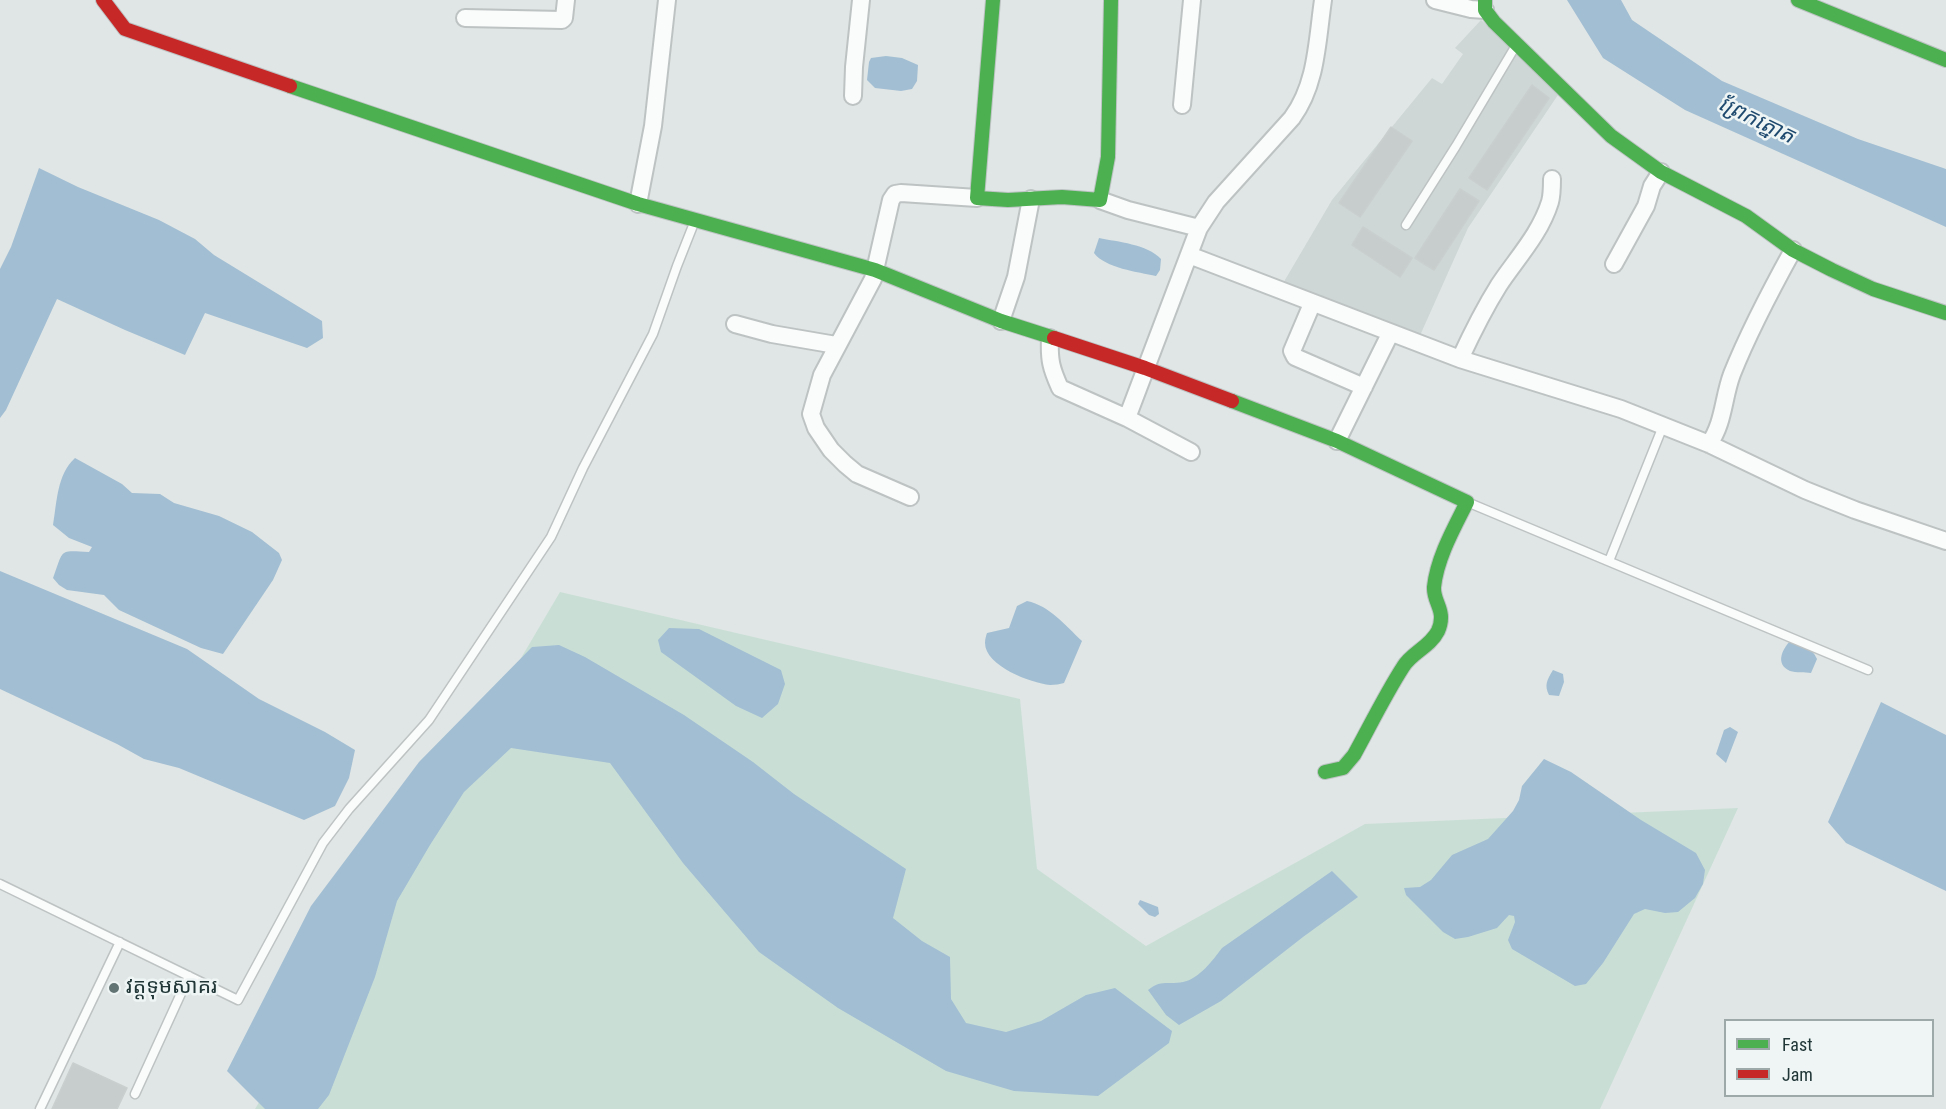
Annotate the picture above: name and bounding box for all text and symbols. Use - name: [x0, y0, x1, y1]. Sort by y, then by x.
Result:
- water label: ព្រែកត្នោត: [1714, 91, 1798, 151]
- place label: វត្តទុមសាគរ: [126, 975, 217, 1001]
- marker: វត្តទុមសាគរ: [107, 981, 121, 995]
- legend: [1724, 1019, 1934, 1097]
- text: Fast: [1782, 1034, 1813, 1055]
- text: Jam: [1782, 1064, 1813, 1085]

